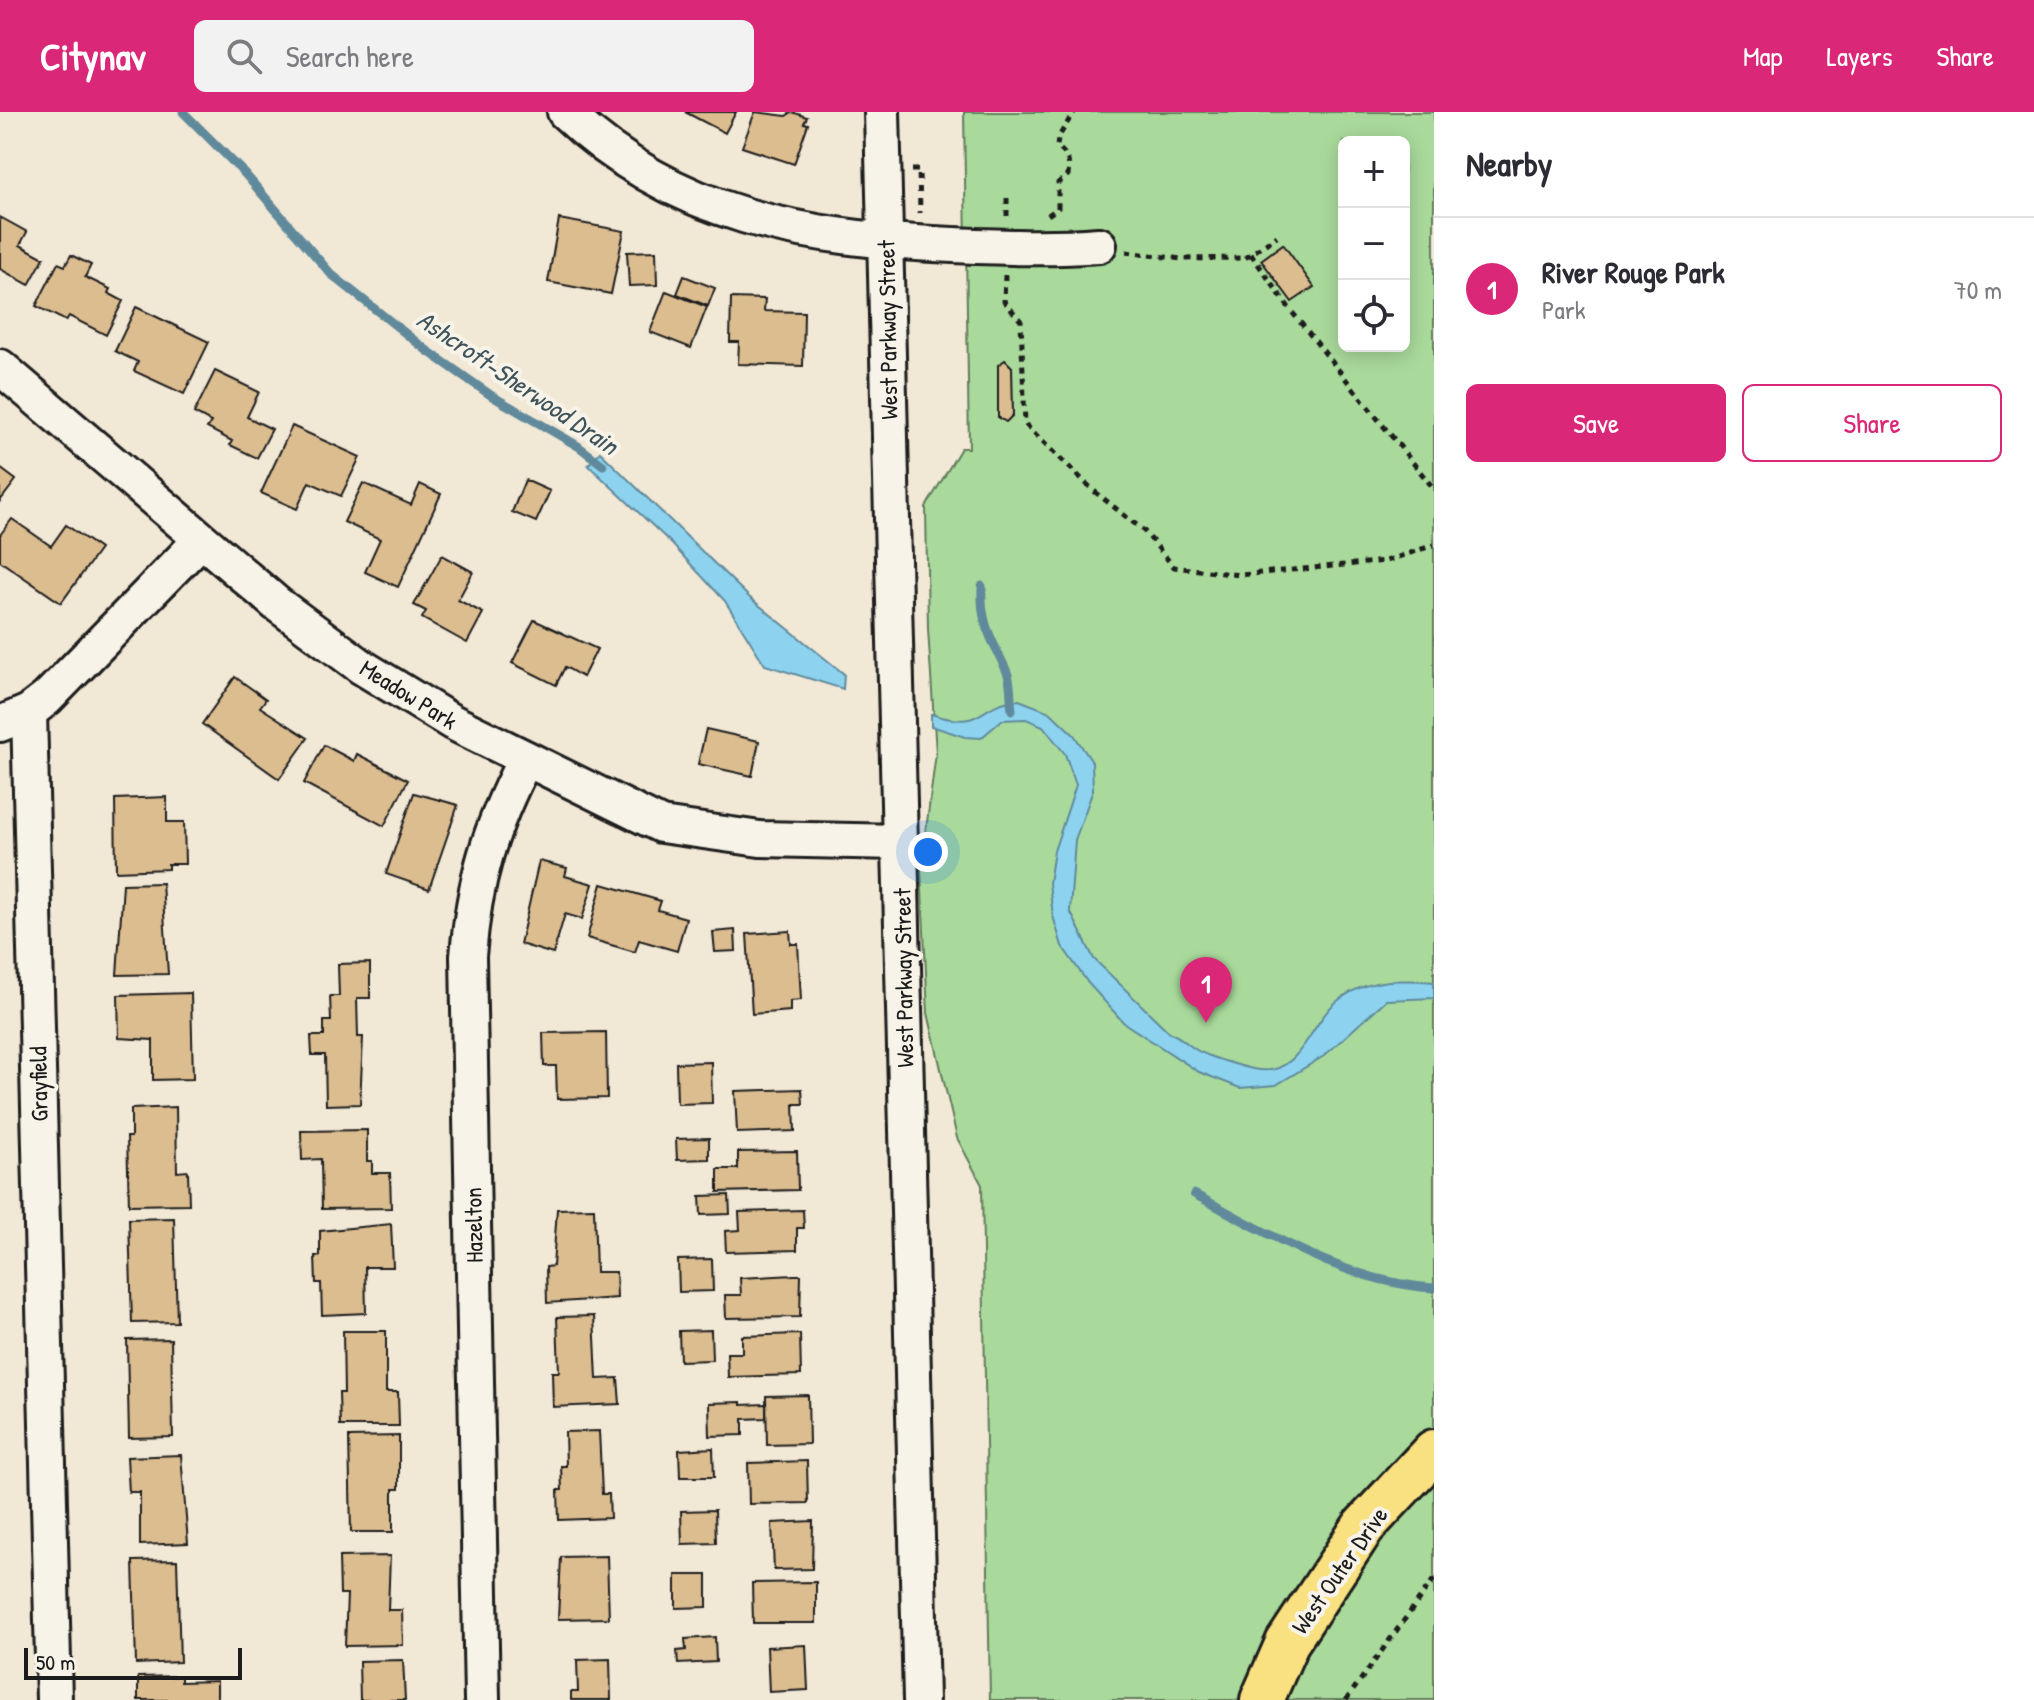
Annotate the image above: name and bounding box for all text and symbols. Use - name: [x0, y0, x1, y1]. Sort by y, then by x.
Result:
- search box: [194, 20, 754, 92]
- text: Citynav: [40, 30, 146, 82]
- icon: search: [222, 34, 266, 78]
- text: Search here: [286, 36, 414, 76]
- text: Map: [1743, 37, 1783, 75]
- text: Layers: [1827, 37, 1892, 75]
- text: Share: [1936, 37, 1994, 75]
- map controls: [1338, 136, 1410, 352]
- button: +: [1338, 136, 1410, 208]
- text: Nearby: [1466, 141, 1552, 187]
- button: −: [1338, 208, 1410, 280]
- street label: West Parkway Street: [869, 239, 905, 420]
- text: River Rouge Park: [1542, 252, 1725, 292]
- text: 1: [1487, 272, 1497, 307]
- text: 70 m: [1954, 272, 2002, 307]
- button: locate: [1338, 280, 1410, 352]
- text: Park: [1542, 292, 1586, 327]
- water label: Ashcroft-Sherwood Drain: [411, 302, 627, 464]
- button: Save: [1466, 384, 1726, 462]
- button: Share: [1742, 384, 2002, 462]
- street label: Meadow Park: [354, 652, 464, 736]
- your location: [908, 832, 948, 872]
- street label: West Parkway Street: [885, 887, 921, 1068]
- pin: 1: [1180, 957, 1232, 1023]
- street label: Grayfield: [21, 1046, 55, 1122]
- street label: Hazelton: [456, 1187, 490, 1263]
- street label: West Outer Drive: [1283, 1500, 1395, 1640]
- scale bar: [24, 1644, 242, 1680]
- text: 50 m: [36, 1647, 75, 1677]

